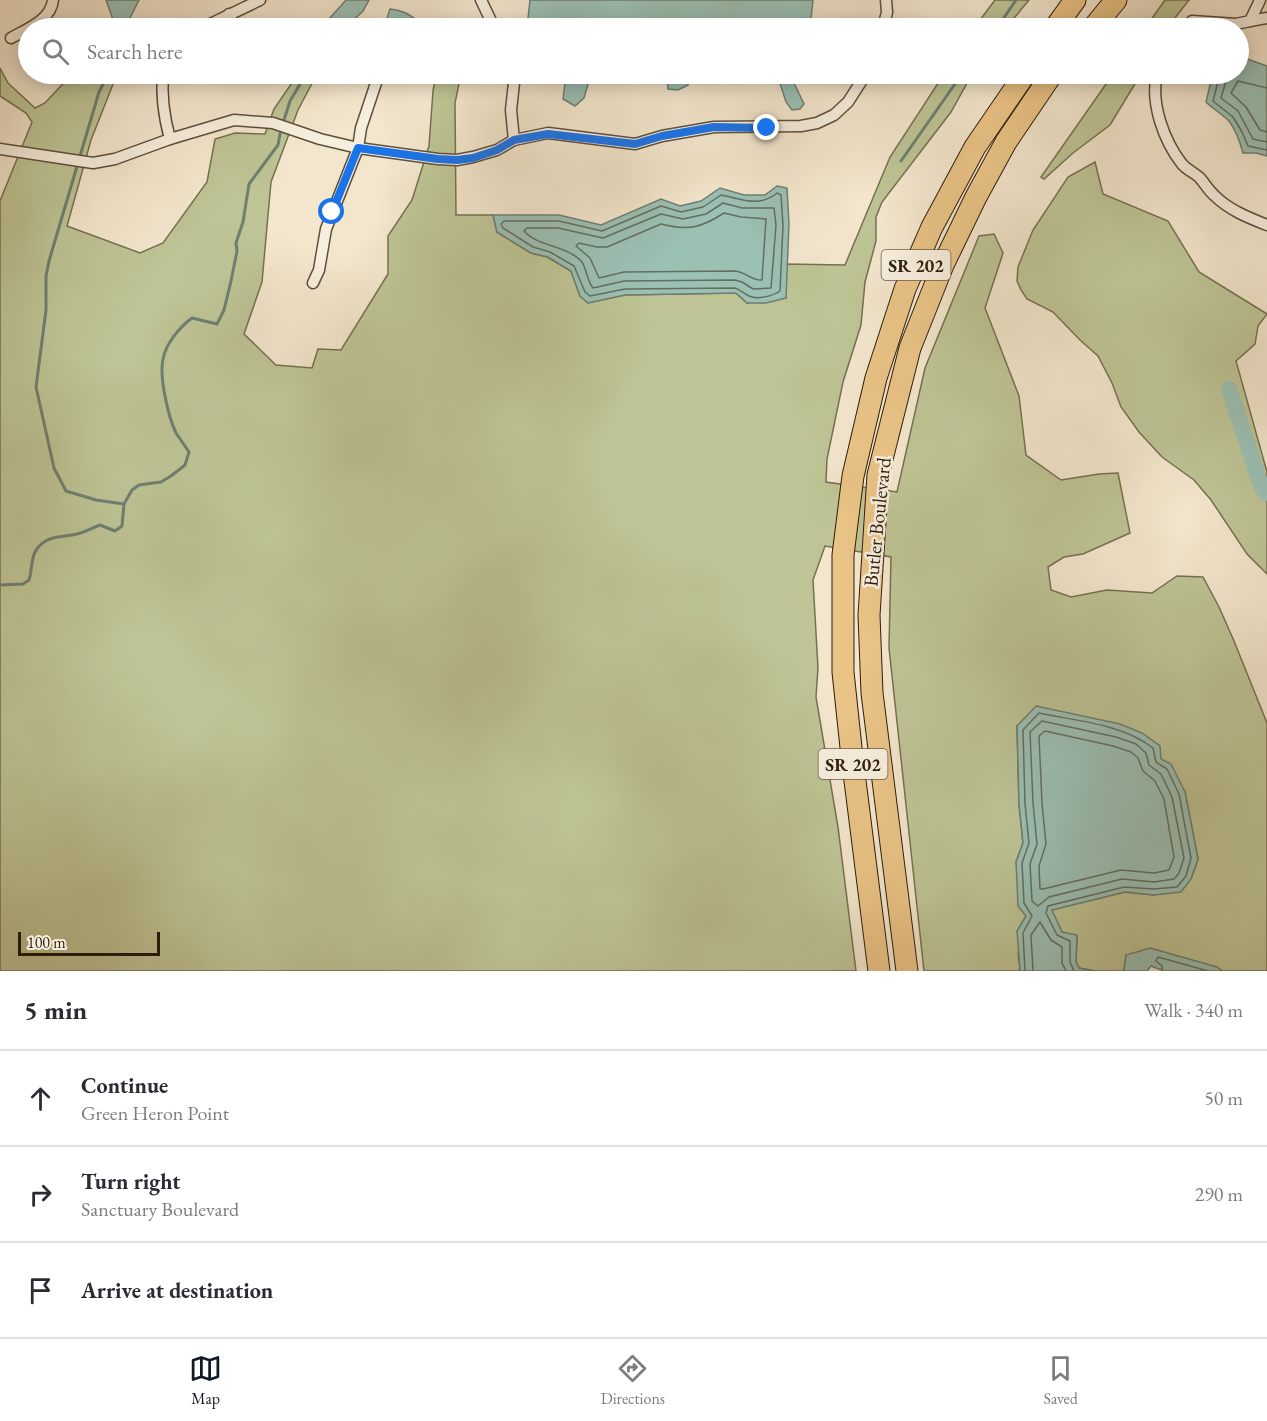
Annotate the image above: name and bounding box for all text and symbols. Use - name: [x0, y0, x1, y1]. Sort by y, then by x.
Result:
- search box: [18, 18, 1249, 84]
- icon: search: [39, 35, 72, 68]
- text: Search here: [87, 37, 182, 66]
- route end: [753, 114, 779, 140]
- route start: [318, 198, 344, 224]
- road number: SR 202: [882, 250, 950, 280]
- street label: Butler Boulevard: [857, 455, 897, 588]
- road number: SR 202: [818, 749, 888, 779]
- scale bar: [18, 929, 160, 956]
- text: 100 m: [27, 932, 66, 953]
- text: 5 min: [24, 993, 87, 1027]
- text: Walk · 340 m: [1144, 997, 1243, 1023]
- text: Continue: [81, 1071, 168, 1100]
- icon: ahead: [24, 1082, 57, 1115]
- text: 50 m: [1204, 1085, 1243, 1111]
- text: Green Heron Point: [81, 1100, 229, 1126]
- text: Turn right: [81, 1167, 180, 1196]
- icon: right: [24, 1178, 57, 1211]
- text: 290 m: [1195, 1181, 1243, 1207]
- text: Sanctuary Boulevard: [81, 1196, 239, 1222]
- icon: arrive: [24, 1274, 57, 1307]
- text: Arrive at destination: [81, 1276, 273, 1305]
- tab: Map: [189, 1352, 222, 1409]
- tab: Directions: [601, 1352, 665, 1409]
- tab: Saved: [1043, 1352, 1078, 1409]

